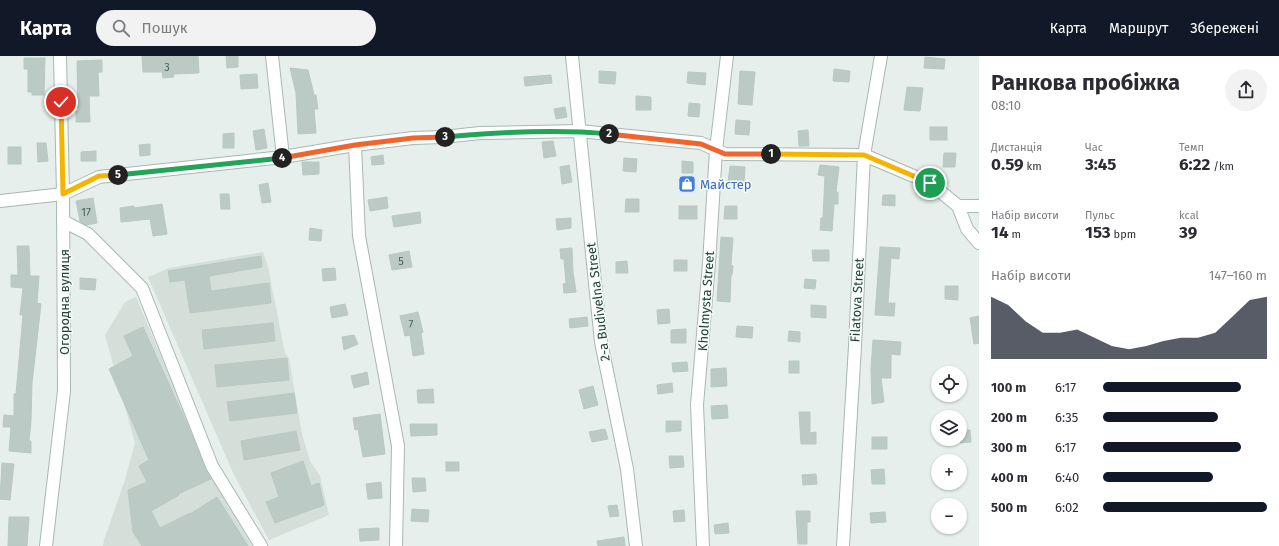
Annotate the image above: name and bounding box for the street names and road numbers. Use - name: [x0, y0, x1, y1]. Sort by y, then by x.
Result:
- street label: 2-a Budivelna Street: [583, 241, 613, 362]
- street label: Огородна вулиця: [57, 249, 72, 355]
- street label: Kholmysta Street: [695, 250, 717, 352]
- street label: Filatova Street: [847, 257, 867, 343]

